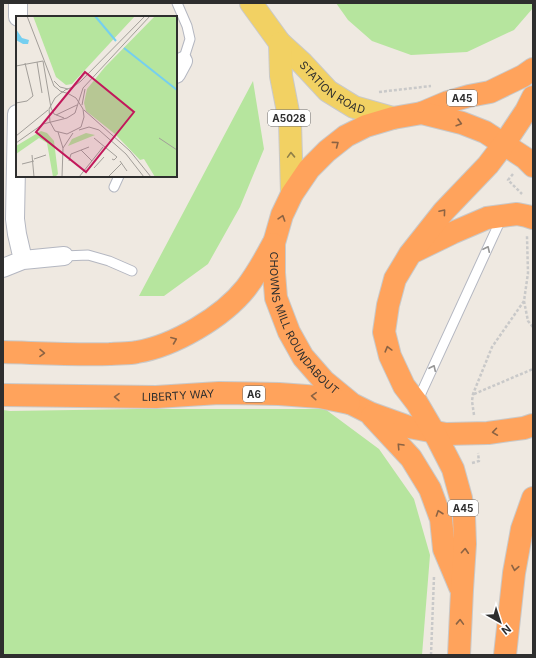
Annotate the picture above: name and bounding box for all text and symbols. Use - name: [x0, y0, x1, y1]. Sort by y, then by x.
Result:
- inset map: [16, 16, 177, 177]
- street label: STATION ROAD: [297, 58, 367, 117]
- road number: A45: [447, 90, 477, 106]
- road number: A5028: [268, 110, 310, 126]
- one-way arrow: [456, 118, 463, 127]
- one-way arrow: [332, 141, 339, 149]
- one-way arrow: [286, 152, 295, 158]
- one-way arrow: [438, 210, 445, 217]
- one-way arrow: [277, 215, 285, 222]
- one-way arrow: [482, 246, 490, 254]
- street label: CHOWNS MILL ROUNDABOUT: [267, 252, 342, 397]
- one-way arrow: [170, 337, 178, 345]
- one-way arrow: [384, 346, 393, 353]
- one-way arrow: [39, 349, 45, 357]
- one-way arrow: [428, 364, 436, 372]
- street label: LIBERTY WAY: [142, 386, 215, 404]
- road number: A6: [243, 386, 265, 402]
- one-way arrow: [114, 392, 120, 401]
- one-way arrow: [311, 392, 317, 401]
- one-way arrow: [492, 427, 498, 436]
- one-way arrow: [398, 443, 405, 451]
- road number: A45: [448, 500, 478, 516]
- one-way arrow: [435, 509, 443, 516]
- one-way arrow: [460, 548, 469, 554]
- one-way arrow: [511, 565, 520, 571]
- north arrow: [480, 602, 520, 642]
- one-way arrow: [456, 619, 465, 625]
- text: N: [499, 622, 514, 638]

